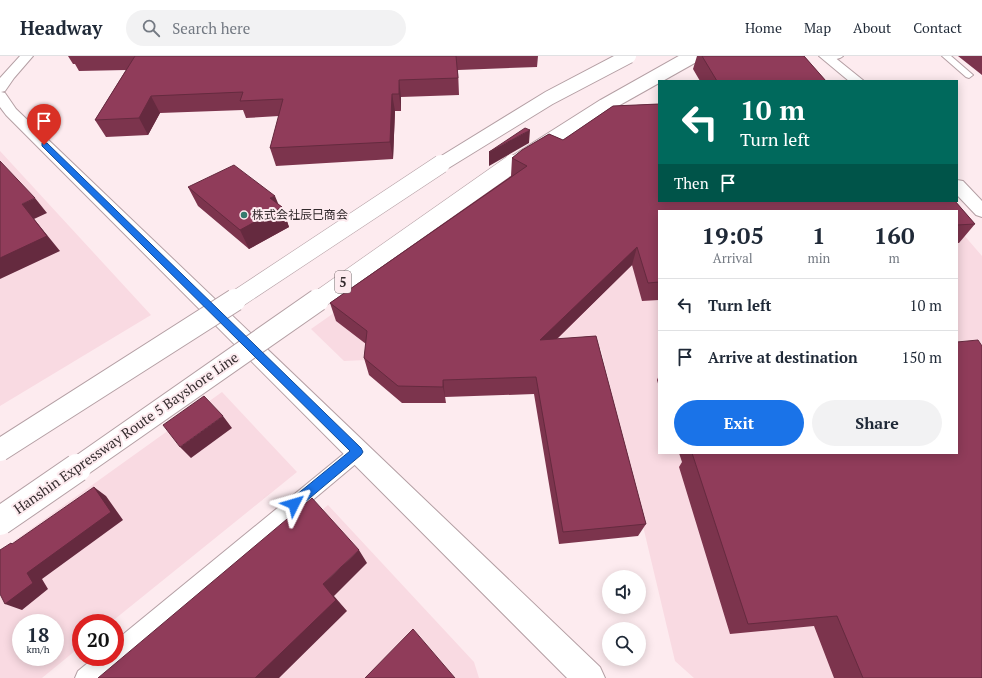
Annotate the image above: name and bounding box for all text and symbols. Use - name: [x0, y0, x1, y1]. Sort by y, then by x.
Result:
- search box: [126, 10, 406, 46]
- text: Headway: [20, 15, 102, 40]
- icon: search: [140, 17, 162, 39]
- text: Search here: [172, 18, 250, 38]
- text: Home: [745, 18, 782, 37]
- text: Map: [804, 18, 831, 37]
- text: About: [853, 18, 891, 37]
- text: Contact: [913, 18, 962, 37]
- text: 10 m: [740, 91, 805, 128]
- icon: left: [674, 96, 726, 148]
- pin: [27, 104, 61, 145]
- icon: arrive: [33, 110, 55, 132]
- text: Turn left: [740, 127, 810, 151]
- icon: arrive: [717, 172, 739, 194]
- text: Then: [674, 173, 709, 193]
- place label: 株式会社辰巳商会: [252, 207, 348, 222]
- marker: 株式会社辰巳商会: [239, 210, 249, 220]
- text: 19:05: [701, 219, 764, 251]
- text: 1: [812, 219, 826, 251]
- text: 160: [874, 219, 914, 251]
- text: Arrival: [713, 249, 753, 267]
- text: min: [807, 249, 830, 267]
- text: m: [889, 249, 900, 267]
- road number: 5: [335, 271, 351, 293]
- icon: left: [674, 294, 696, 316]
- text: Turn left: [708, 295, 772, 315]
- text: 10 m: [909, 295, 942, 315]
- icon: arrive: [674, 346, 696, 368]
- street label: Hanshin Expressway Route 5 Bayshore Line: [10, 347, 242, 518]
- text: Arrive at destination: [708, 347, 858, 367]
- text: 150 m: [901, 347, 942, 367]
- button: Exit: [674, 400, 804, 446]
- button: Share: [812, 400, 942, 446]
- position arrow: [273, 483, 315, 525]
- map controls: [602, 570, 646, 666]
- button: sound: [602, 570, 646, 614]
- speed limit sign: 20: [72, 614, 124, 666]
- text: 18: [27, 621, 49, 648]
- button: search: [602, 622, 646, 666]
- text: km/h: [26, 643, 50, 656]

